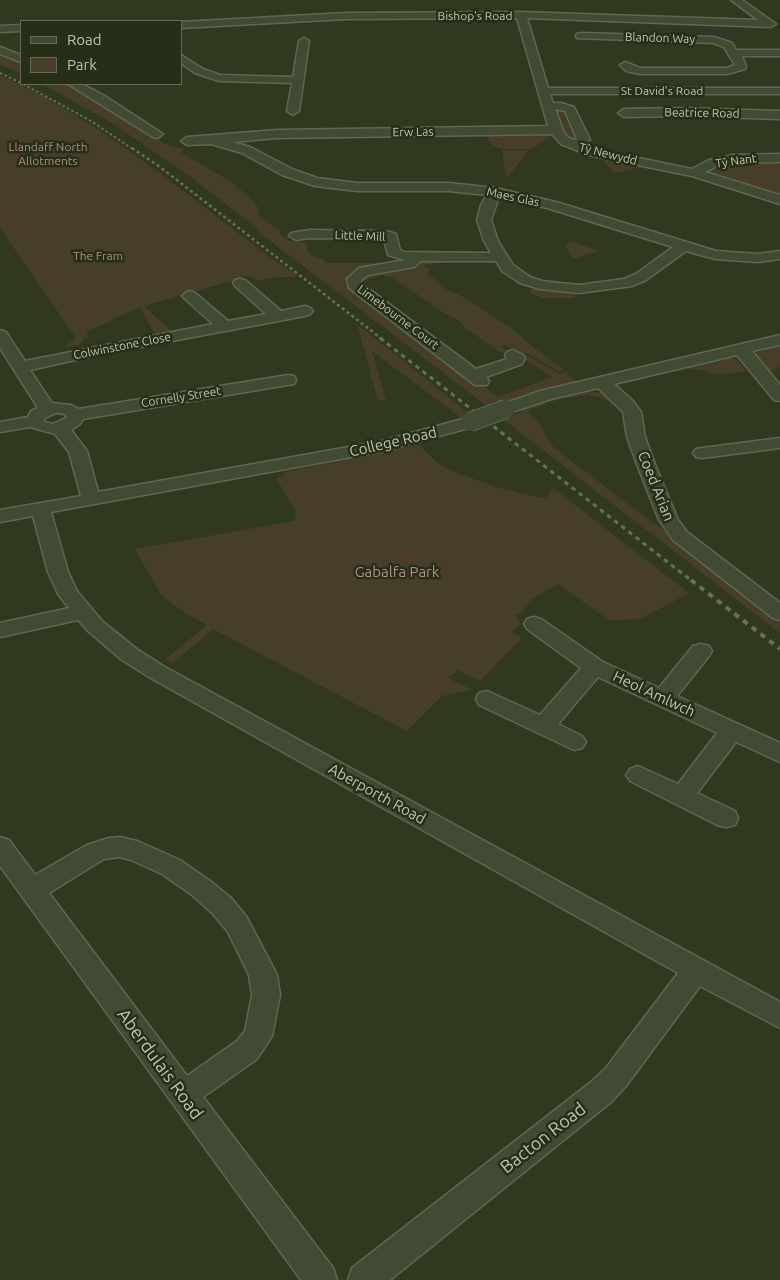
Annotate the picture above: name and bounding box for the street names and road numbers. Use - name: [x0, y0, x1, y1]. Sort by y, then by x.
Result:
- street label: Bishop's Road: [438, 9, 512, 23]
- street label: Blandon Way: [625, 30, 695, 46]
- street label: St David's Road: [621, 84, 703, 98]
- street label: Beatrice Road: [664, 105, 740, 121]
- street label: Erw Las: [392, 124, 434, 140]
- street label: Tŷ Newydd: [577, 140, 639, 168]
- street label: Tŷ Nant: [715, 151, 757, 171]
- street label: Maes Glas: [485, 184, 541, 210]
- street label: Little Mill: [334, 228, 386, 244]
- street label: Limebourne Court: [354, 282, 442, 352]
- street label: Colwinstone Close: [72, 329, 172, 363]
- street label: Cornelly Street: [140, 384, 222, 410]
- street label: College Road: [348, 423, 438, 461]
- street label: Coed Arian: [634, 448, 678, 524]
- street label: Heol Amlwch: [610, 667, 698, 721]
- street label: Aberporth Road: [325, 760, 429, 828]
- street label: Aberdulais Road: [113, 1004, 207, 1124]
- street label: Bacton Road: [496, 1098, 590, 1178]

